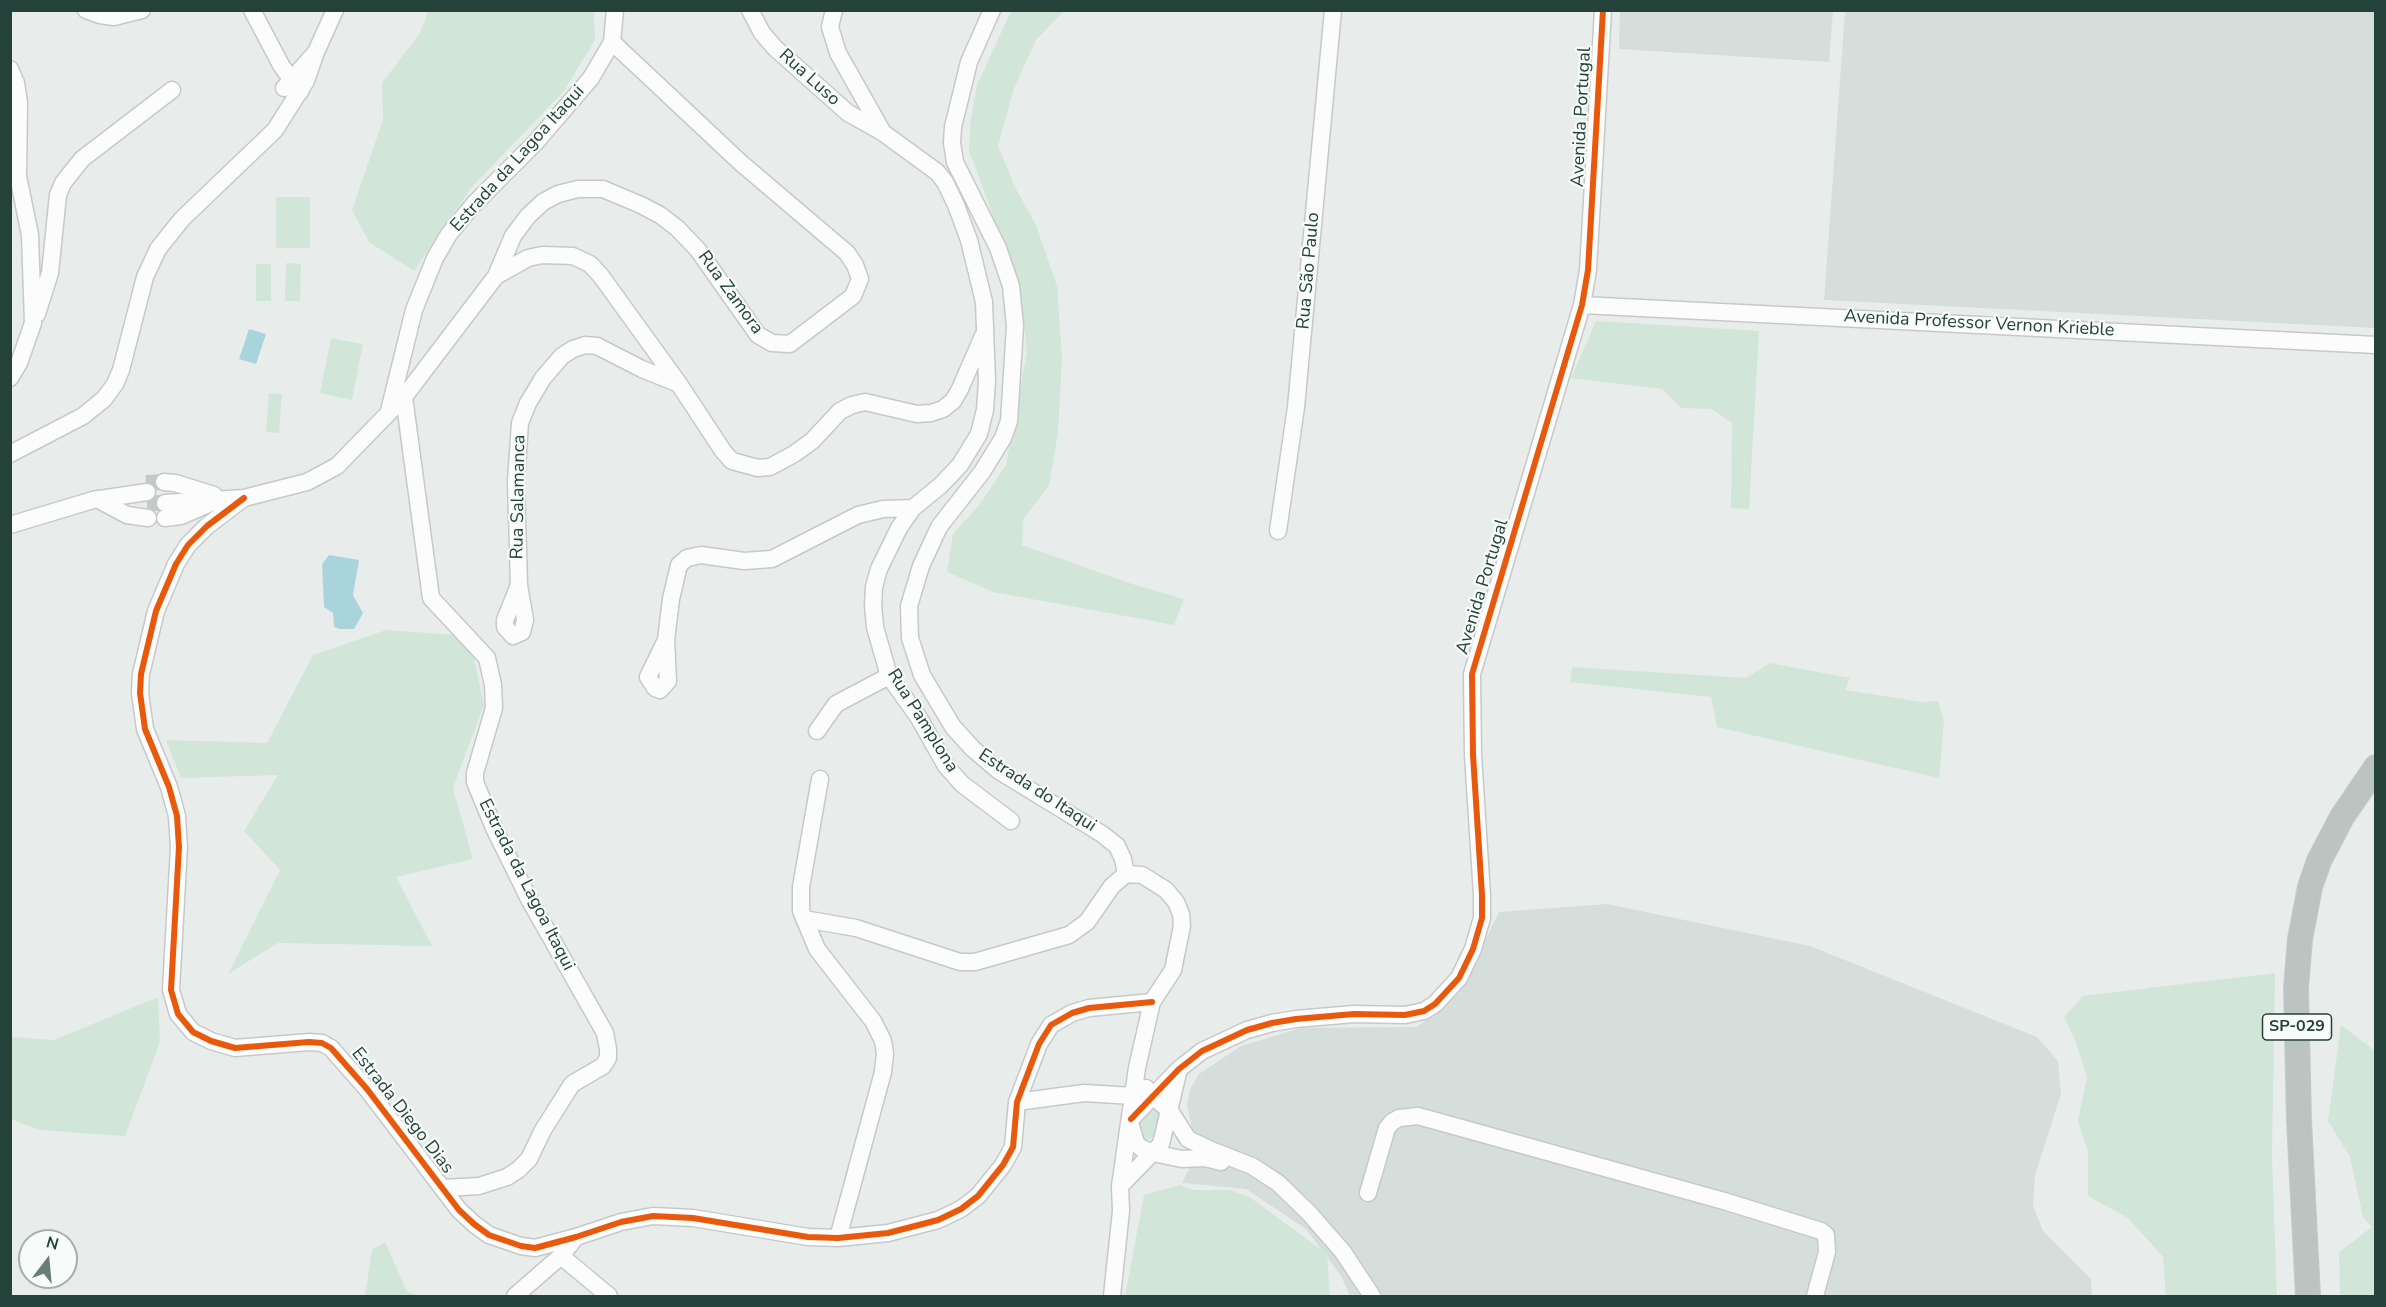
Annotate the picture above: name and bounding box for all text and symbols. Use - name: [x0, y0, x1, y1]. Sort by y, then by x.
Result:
- street label: Rua Luso: [774, 45, 844, 111]
- street label: Avenida Portugal: [1568, 46, 1596, 188]
- street label: Estrada da Lagoa Itaqui: [447, 81, 589, 237]
- street label: Rua São Paulo: [1293, 212, 1325, 330]
- street label: Rua Zamora: [693, 247, 767, 339]
- street label: Avenida Professor Vernon Krieble: [1843, 306, 2115, 342]
- street label: Rua Salamanca: [507, 434, 531, 560]
- street label: Avenida Portugal: [1452, 517, 1514, 657]
- street label: Rua Pamplona: [882, 665, 962, 777]
- street label: Estrada do Itaqui: [974, 745, 1100, 837]
- street label: Estrada da Lagoa Itaqui: [473, 796, 579, 974]
- road number: SP-029: [2262, 1014, 2332, 1040]
- street label: Estrada Diego Dias: [346, 1044, 458, 1178]
- north arrow: [18, 1229, 78, 1289]
- text: N: [44, 1231, 61, 1256]

